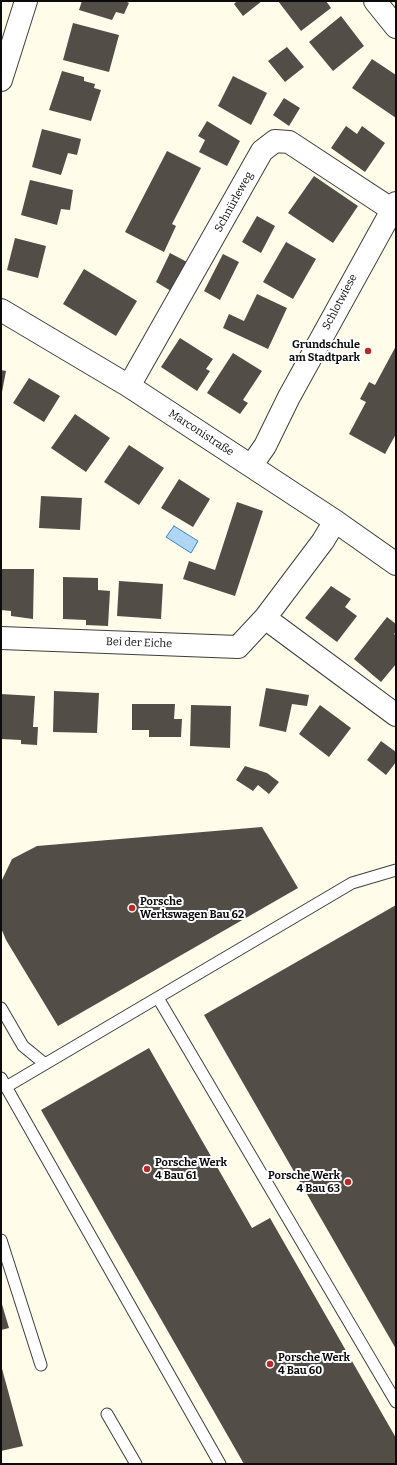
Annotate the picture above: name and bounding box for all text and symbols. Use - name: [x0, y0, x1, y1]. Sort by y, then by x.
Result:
- street label: Schnürleweg: [212, 170, 256, 234]
- street label: Schlotwiese: [320, 272, 360, 332]
- place label: Grundschule am Stadtpark: [289, 338, 360, 364]
- marker: Grundschule am Stadtpark: [363, 346, 373, 356]
- street label: Marconistraße: [166, 407, 236, 459]
- street label: Bei der Eiche: [106, 635, 172, 651]
- place label: Porsche Werkswagen Bau 62: [140, 895, 244, 921]
- marker: Porsche Werkswagen Bau 62: [127, 903, 137, 913]
- place label: Porsche Werk 4 Bau 61: [155, 1156, 227, 1182]
- marker: Porsche Werk 4 Bau 61: [142, 1164, 152, 1174]
- place label: Porsche Werk 4 Bau 63: [268, 1169, 340, 1195]
- marker: Porsche Werk 4 Bau 63: [343, 1177, 353, 1187]
- place label: Porsche Werk 4 Bau 60: [278, 1351, 350, 1377]
- marker: Porsche Werk 4 Bau 60: [265, 1359, 275, 1369]

